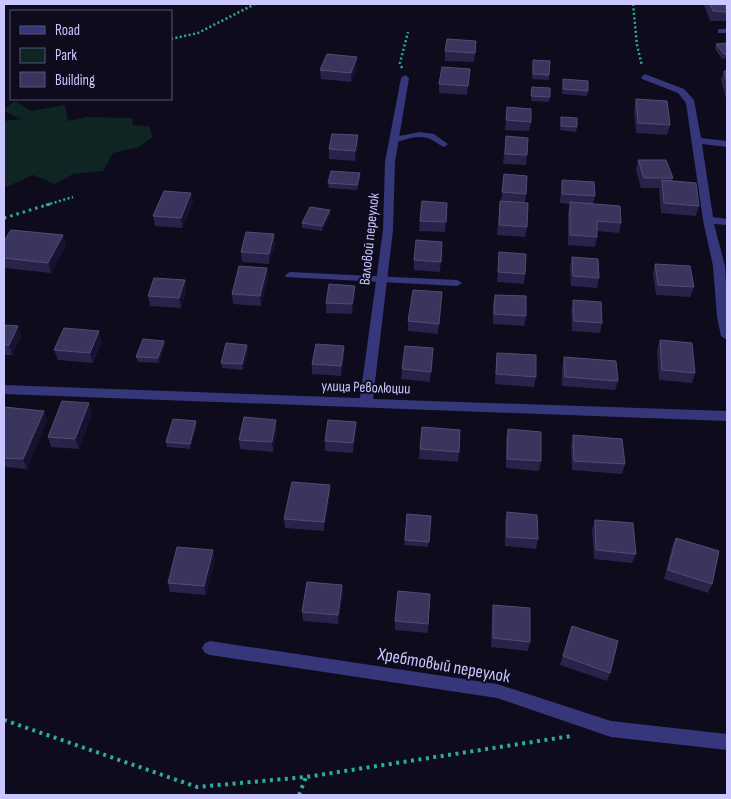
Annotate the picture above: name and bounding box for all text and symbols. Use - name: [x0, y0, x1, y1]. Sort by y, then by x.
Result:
- legend: [10, 10, 172, 100]
- text: Road: [55, 21, 80, 40]
- text: Park: [55, 46, 77, 65]
- text: Building: [55, 71, 95, 90]
- street label: Валовой переулок: [355, 192, 384, 286]
- street label: улица Революции: [321, 376, 411, 399]
- street label: Хребтовый переулок: [375, 643, 512, 687]

